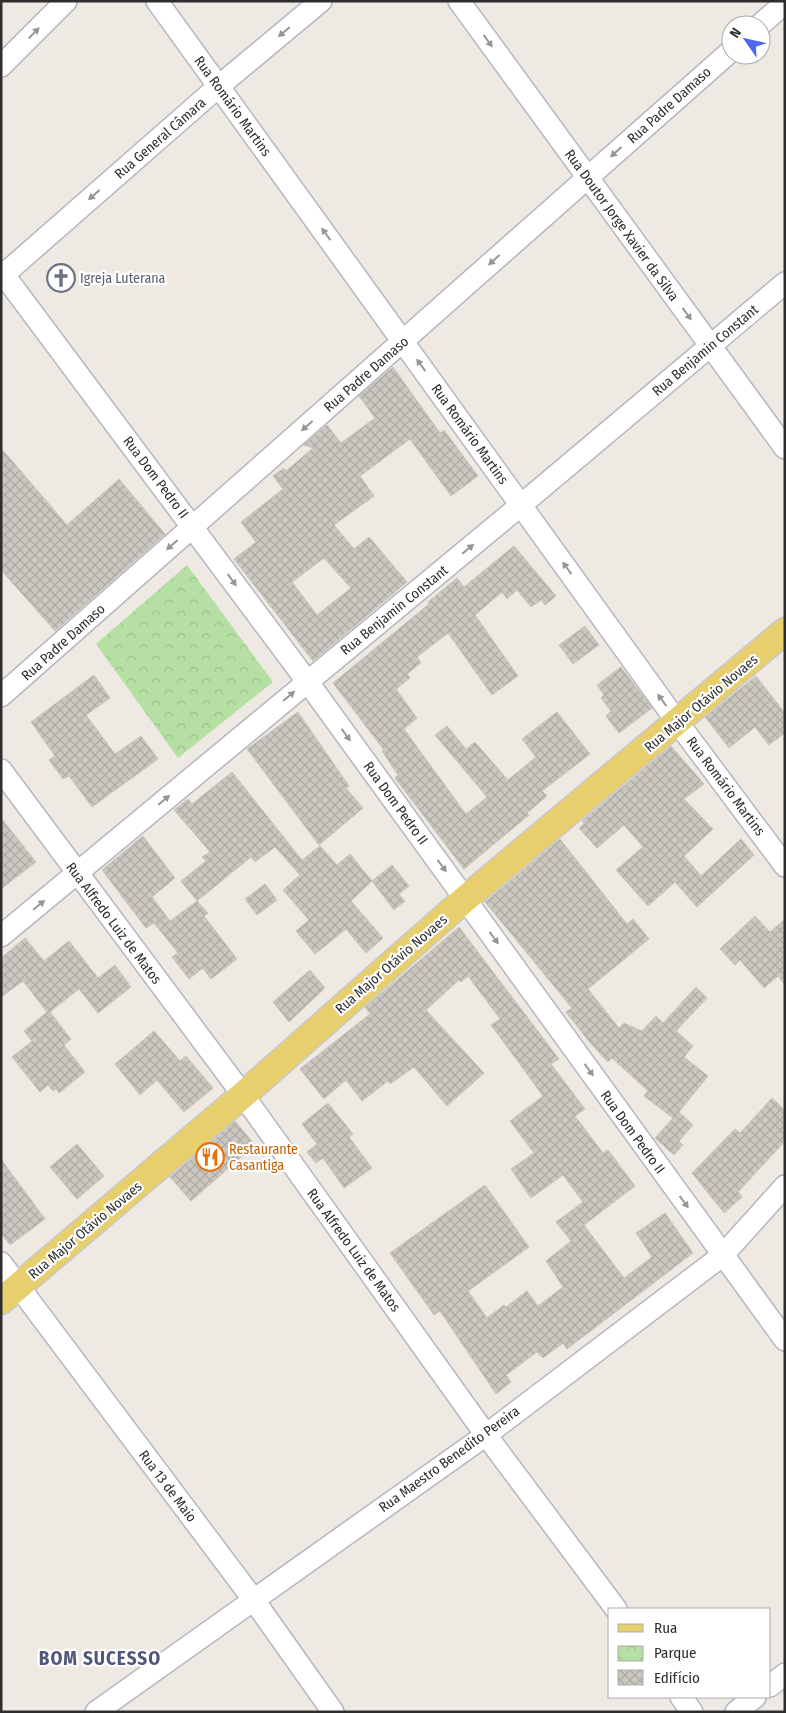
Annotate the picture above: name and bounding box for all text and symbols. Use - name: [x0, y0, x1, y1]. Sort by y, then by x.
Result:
- north arrow: [721, 15, 771, 65]
- text: N: [726, 25, 745, 41]
- one-way arrow: [278, 27, 291, 38]
- one-way arrow: [27, 28, 39, 40]
- one-way arrow: [483, 34, 493, 48]
- street label: Rua Romário Martins: [191, 53, 275, 160]
- street label: Rua Padre Damaso: [624, 63, 715, 147]
- street label: Rua General Câmara: [111, 94, 210, 183]
- street label: Rua Doutor Jorge Xavier da Silva: [561, 146, 682, 304]
- one-way arrow: [609, 147, 622, 158]
- one-way arrow: [88, 190, 101, 201]
- one-way arrow: [321, 227, 331, 241]
- one-way arrow: [489, 254, 501, 266]
- church icon: Igreja Luterana: [46, 263, 76, 293]
- place label: Igreja Luterana: [80, 270, 166, 287]
- street label: Rua Benjamin Constant: [649, 301, 762, 400]
- one-way arrow: [681, 307, 692, 320]
- street label: Rua Padre Damaso: [321, 333, 412, 416]
- one-way arrow: [416, 359, 426, 372]
- street label: Rua Romário Martins: [428, 381, 512, 488]
- one-way arrow: [301, 420, 313, 431]
- street label: Rua Dom Pedro II: [119, 433, 192, 522]
- one-way arrow: [167, 539, 179, 551]
- one-way arrow: [461, 543, 474, 554]
- one-way arrow: [562, 561, 572, 575]
- street label: Rua Benjamin Constant: [337, 562, 452, 659]
- one-way arrow: [227, 573, 238, 586]
- street label: Rua Padre Damaso: [18, 600, 109, 684]
- street label: Rua Major Otávio Novaes: [641, 651, 761, 756]
- one-way arrow: [282, 691, 295, 702]
- one-way arrow: [657, 693, 667, 707]
- one-way arrow: [341, 728, 351, 742]
- street label: Rua Romário Martins: [683, 733, 768, 839]
- street label: Rua Dom Pedro II: [360, 758, 431, 848]
- one-way arrow: [157, 795, 170, 806]
- street label: Rua Alfredo Luiz de Matos: [62, 859, 165, 987]
- one-way arrow: [436, 859, 447, 872]
- one-way arrow: [32, 899, 45, 910]
- street label: Rua Major Otávio Novaes: [332, 911, 451, 1018]
- one-way arrow: [489, 932, 499, 945]
- one-way arrow: [584, 1063, 594, 1077]
- street label: Rua Dom Pedro II: [597, 1087, 668, 1177]
- place label: Restaurante Casantiga: [229, 1141, 298, 1174]
- restaurant icon: Restaurante Casantiga: [195, 1142, 225, 1172]
- street label: Rua Major Otávio Novaes: [25, 1178, 145, 1283]
- street label: Rua Alfredo Luiz de Matos: [303, 1185, 404, 1315]
- one-way arrow: [679, 1195, 689, 1209]
- street label: Rua Maestro Benedito Pereira: [376, 1403, 523, 1516]
- street label: Rua 13 de Maio: [135, 1447, 200, 1526]
- legend: [608, 1608, 771, 1698]
- text: Rua: [654, 1619, 677, 1637]
- text: Parque: [654, 1644, 697, 1662]
- district label: BOM SUCESSO: [39, 1647, 161, 1670]
- text: Edifício: [654, 1669, 700, 1687]

